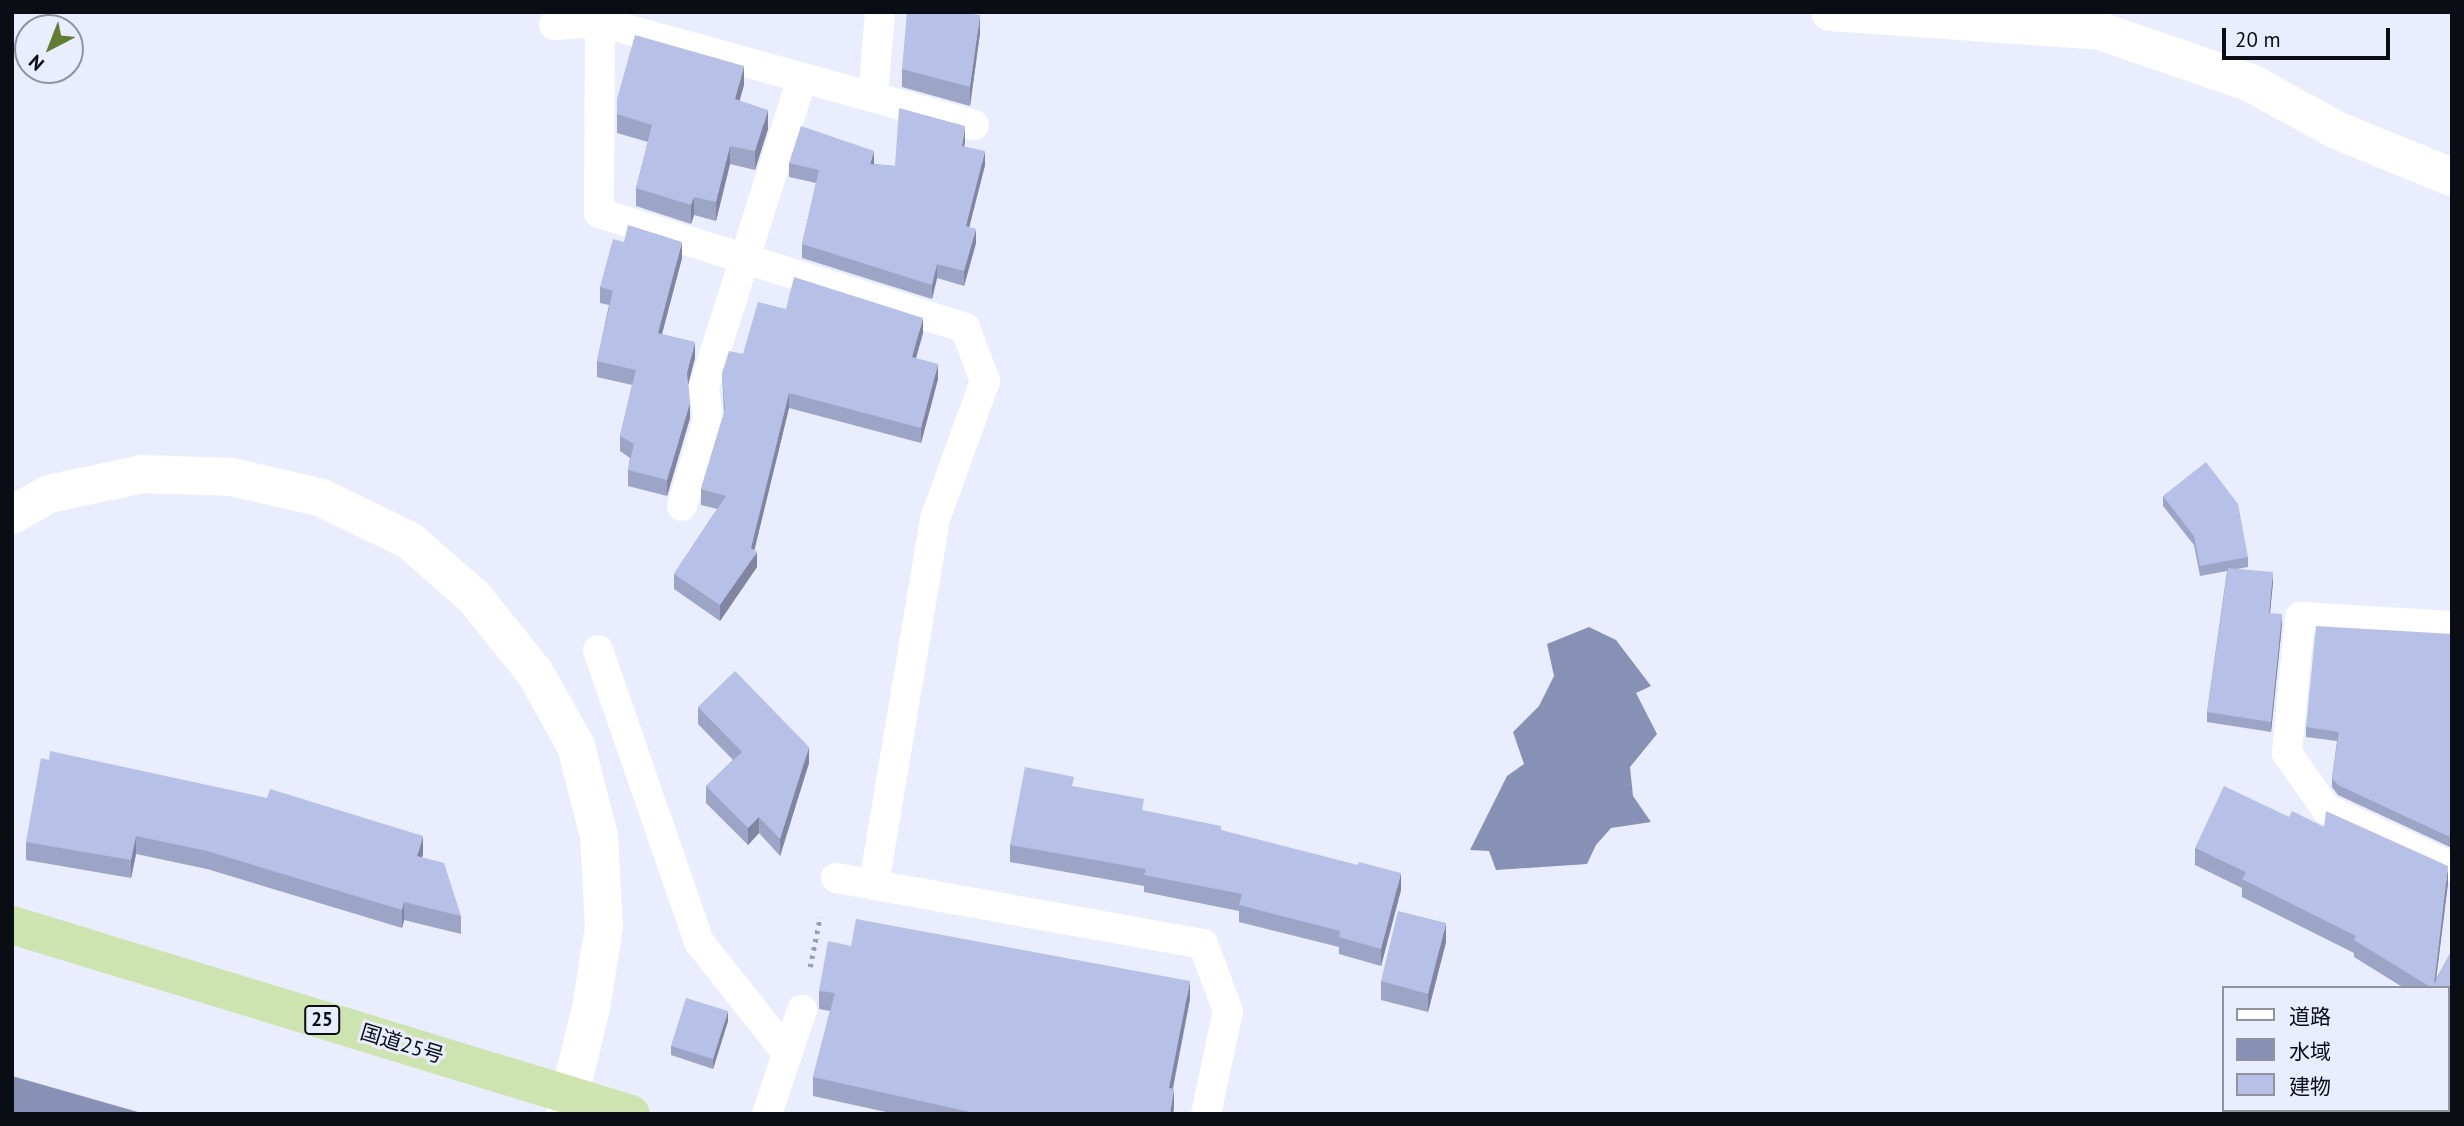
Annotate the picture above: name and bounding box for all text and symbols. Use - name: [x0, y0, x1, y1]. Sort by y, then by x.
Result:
- north arrow: [14, 14, 84, 84]
- scale bar: [2226, 14, 2394, 58]
- text: 20 m: [2235, 26, 2281, 53]
- text: N: [24, 50, 49, 76]
- legend: [2222, 986, 2450, 1112]
- text: 道路: [2289, 1003, 2331, 1030]
- road number: 25: [303, 1004, 341, 1036]
- street label: 国道25号: [357, 1019, 447, 1069]
- text: 水域: [2289, 1038, 2331, 1065]
- text: 建物: [2289, 1073, 2331, 1100]

